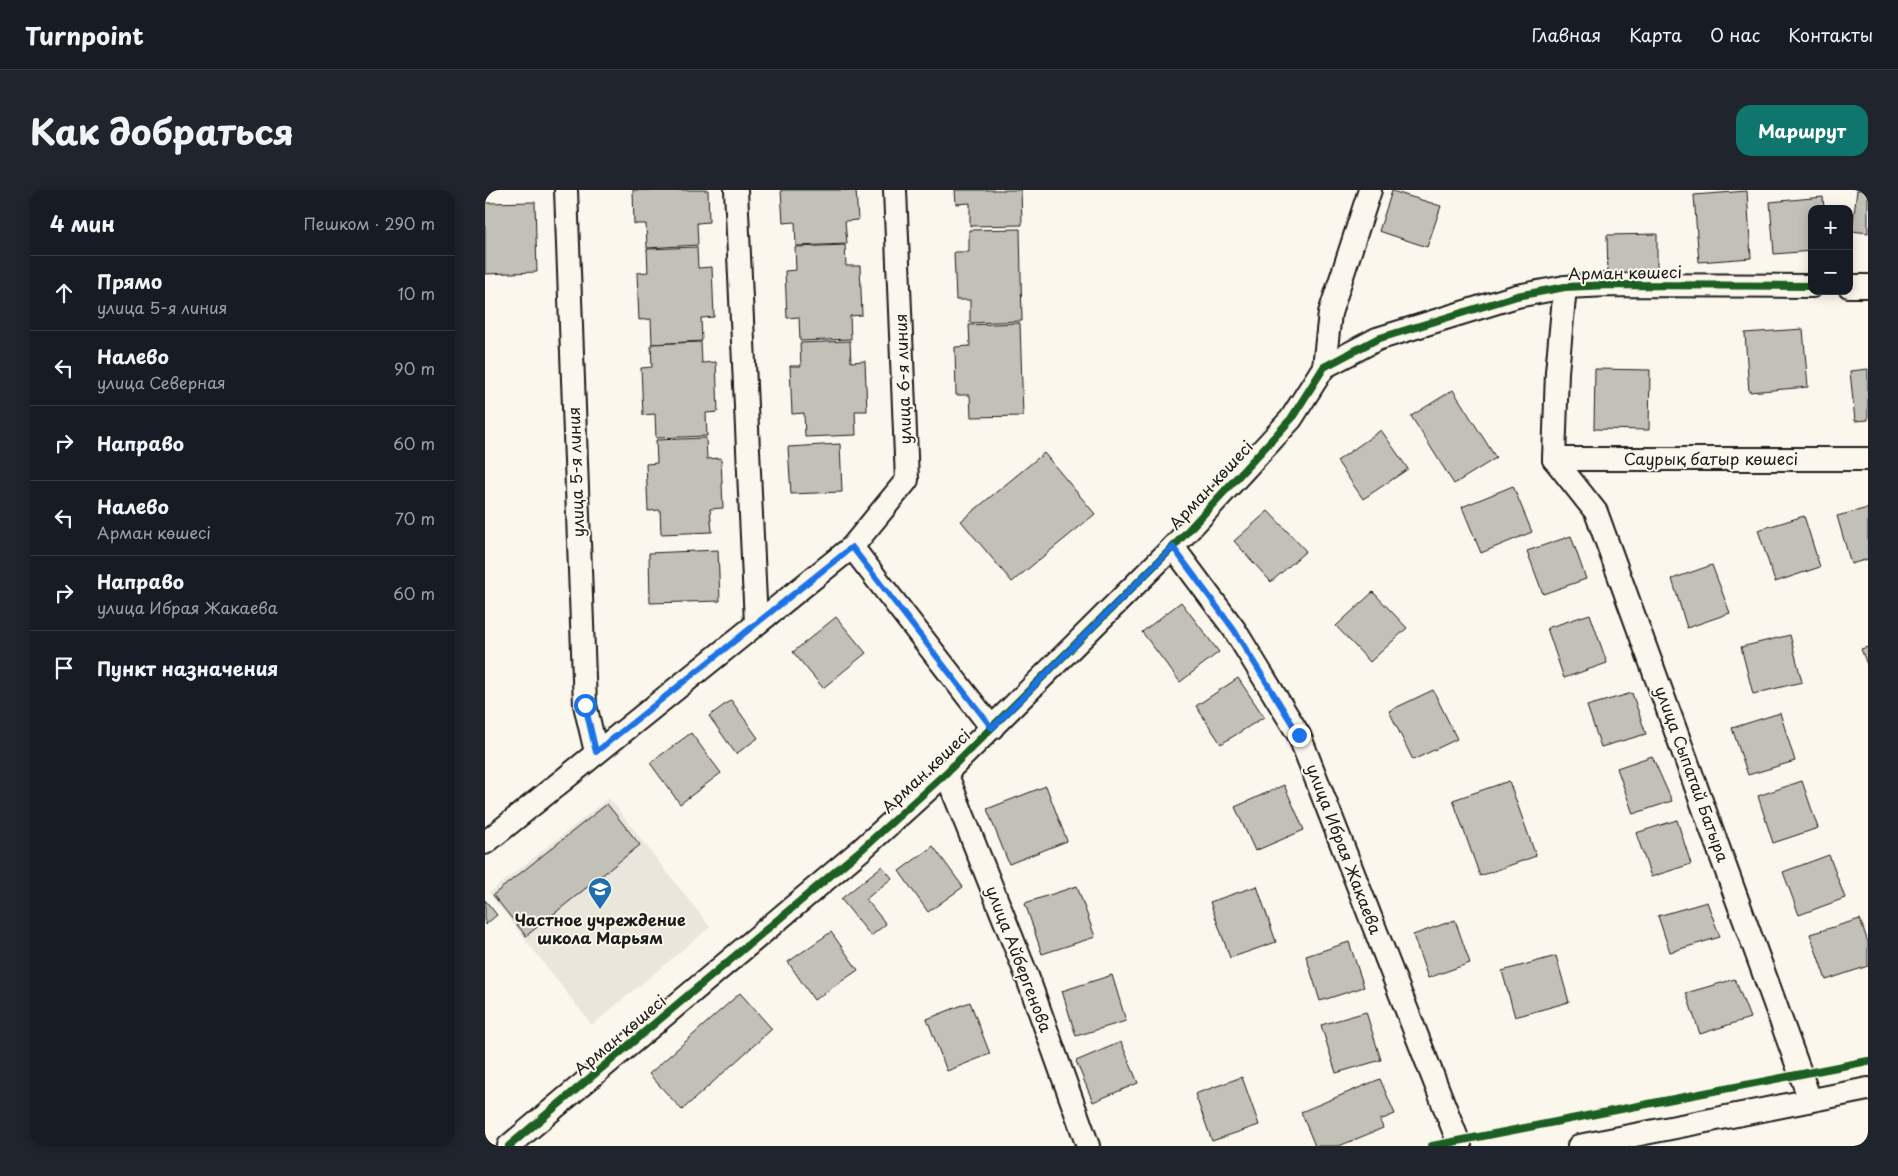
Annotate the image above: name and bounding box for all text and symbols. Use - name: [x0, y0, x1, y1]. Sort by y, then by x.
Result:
- text: Turnpoint: [25, 17, 144, 53]
- text: Главная: [1532, 21, 1601, 48]
- text: Карта: [1629, 21, 1682, 48]
- text: О нас: [1710, 21, 1760, 48]
- text: Контакты: [1788, 21, 1873, 48]
- text: Как добраться: [30, 104, 294, 157]
- button: Маршрут: [1736, 105, 1868, 156]
- map controls: [1808, 205, 1853, 295]
- button: +: [1808, 205, 1853, 250]
- text: 4 мин: [50, 207, 115, 239]
- text: Пешком · 290 m: [304, 211, 435, 235]
- button: −: [1808, 250, 1853, 295]
- street label: Арман көшесі: [1568, 259, 1682, 285]
- text: Прямо: [97, 267, 162, 295]
- icon: ahead: [50, 279, 78, 307]
- text: 10 m: [398, 281, 435, 305]
- text: улица 5-я линия: [97, 295, 227, 319]
- street label: улица 6-я линия: [888, 313, 916, 445]
- text: Налево: [97, 342, 169, 370]
- icon: left: [50, 354, 78, 382]
- text: 90 m: [394, 356, 435, 380]
- text: улица Северная: [97, 370, 226, 394]
- street label: улица 5-я линия: [561, 406, 589, 538]
- icon: right: [50, 429, 78, 457]
- text: Направо: [97, 429, 184, 457]
- text: 60 m: [393, 431, 435, 455]
- street label: Арман көшесі: [1163, 434, 1258, 534]
- street label: Саурық батыр көшесі: [1624, 446, 1798, 470]
- text: Налево: [97, 492, 169, 520]
- icon: left: [50, 504, 78, 532]
- text: 70 m: [395, 506, 435, 530]
- text: Арман көшесі: [97, 520, 211, 544]
- text: Направо: [97, 567, 184, 595]
- icon: right: [50, 579, 78, 607]
- text: 60 m: [393, 581, 435, 605]
- text: улица Ибрая Жакаева: [97, 595, 278, 619]
- icon: arrive: [50, 654, 78, 682]
- text: Пункт назначения: [97, 654, 278, 682]
- street label: улица Сыпатай Батыра: [1650, 682, 1736, 865]
- route start: [574, 694, 597, 717]
- street label: Арман көшесі: [875, 723, 975, 818]
- route end: [1288, 724, 1311, 747]
- street label: улица Ибрая Жакаева: [1301, 760, 1389, 937]
- school or university icon: Частное учреждение школа Марьям: [587, 876, 613, 910]
- street label: улица Айбергенова: [981, 882, 1059, 1035]
- place label: Частное учреждение школа Марьям: [514, 907, 686, 949]
- street label: Арман көшесі: [568, 988, 671, 1080]

